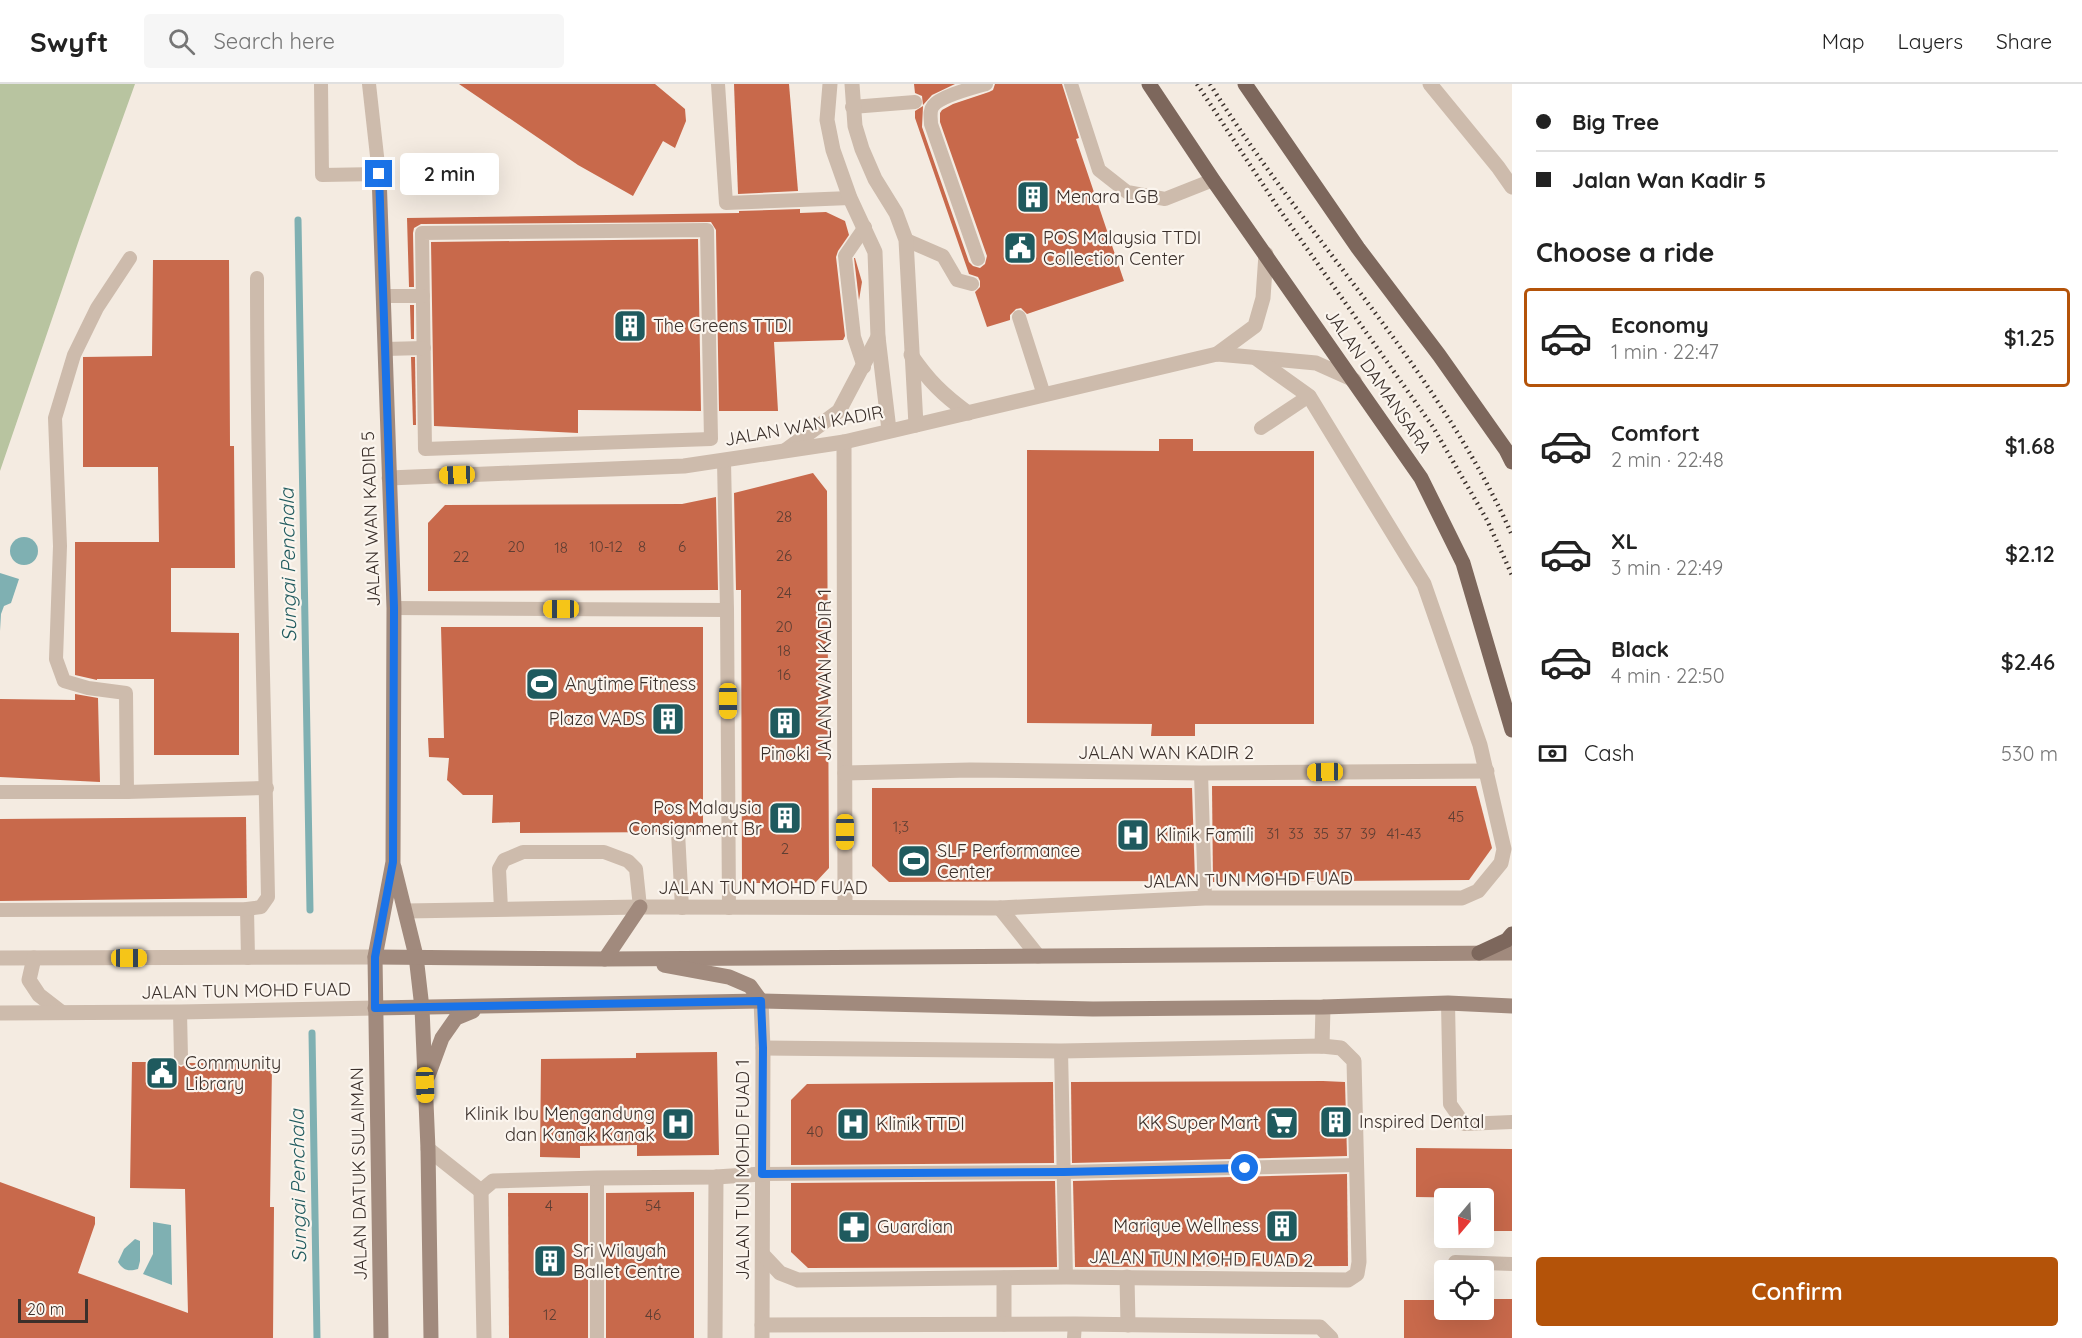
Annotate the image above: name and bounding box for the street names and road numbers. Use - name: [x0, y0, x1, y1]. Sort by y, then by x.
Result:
- street label: JALAN DAMANSARA: [1320, 304, 1437, 457]
- street label: JALAN WAN KADIR: [723, 400, 885, 451]
- street label: JALAN WAN KADIR 5: [356, 431, 385, 607]
- street label: JALAN WAN KADIR 1: [813, 589, 836, 761]
- street label: JALAN WAN KADIR 2: [1078, 741, 1254, 764]
- street label: JALAN TUN MOHD FUAD: [1143, 866, 1353, 893]
- street label: JALAN TUN MOHD FUAD: [658, 876, 868, 899]
- street label: JALAN TUN MOHD FUAD: [141, 977, 351, 1004]
- street label: JALAN TUN MOHD FUAD 1: [731, 1059, 754, 1281]
- street label: JALAN DATUK SULAIMAN: [345, 1067, 372, 1281]
- street label: JALAN TUN MOHD FUAD 2: [1089, 1245, 1313, 1272]

